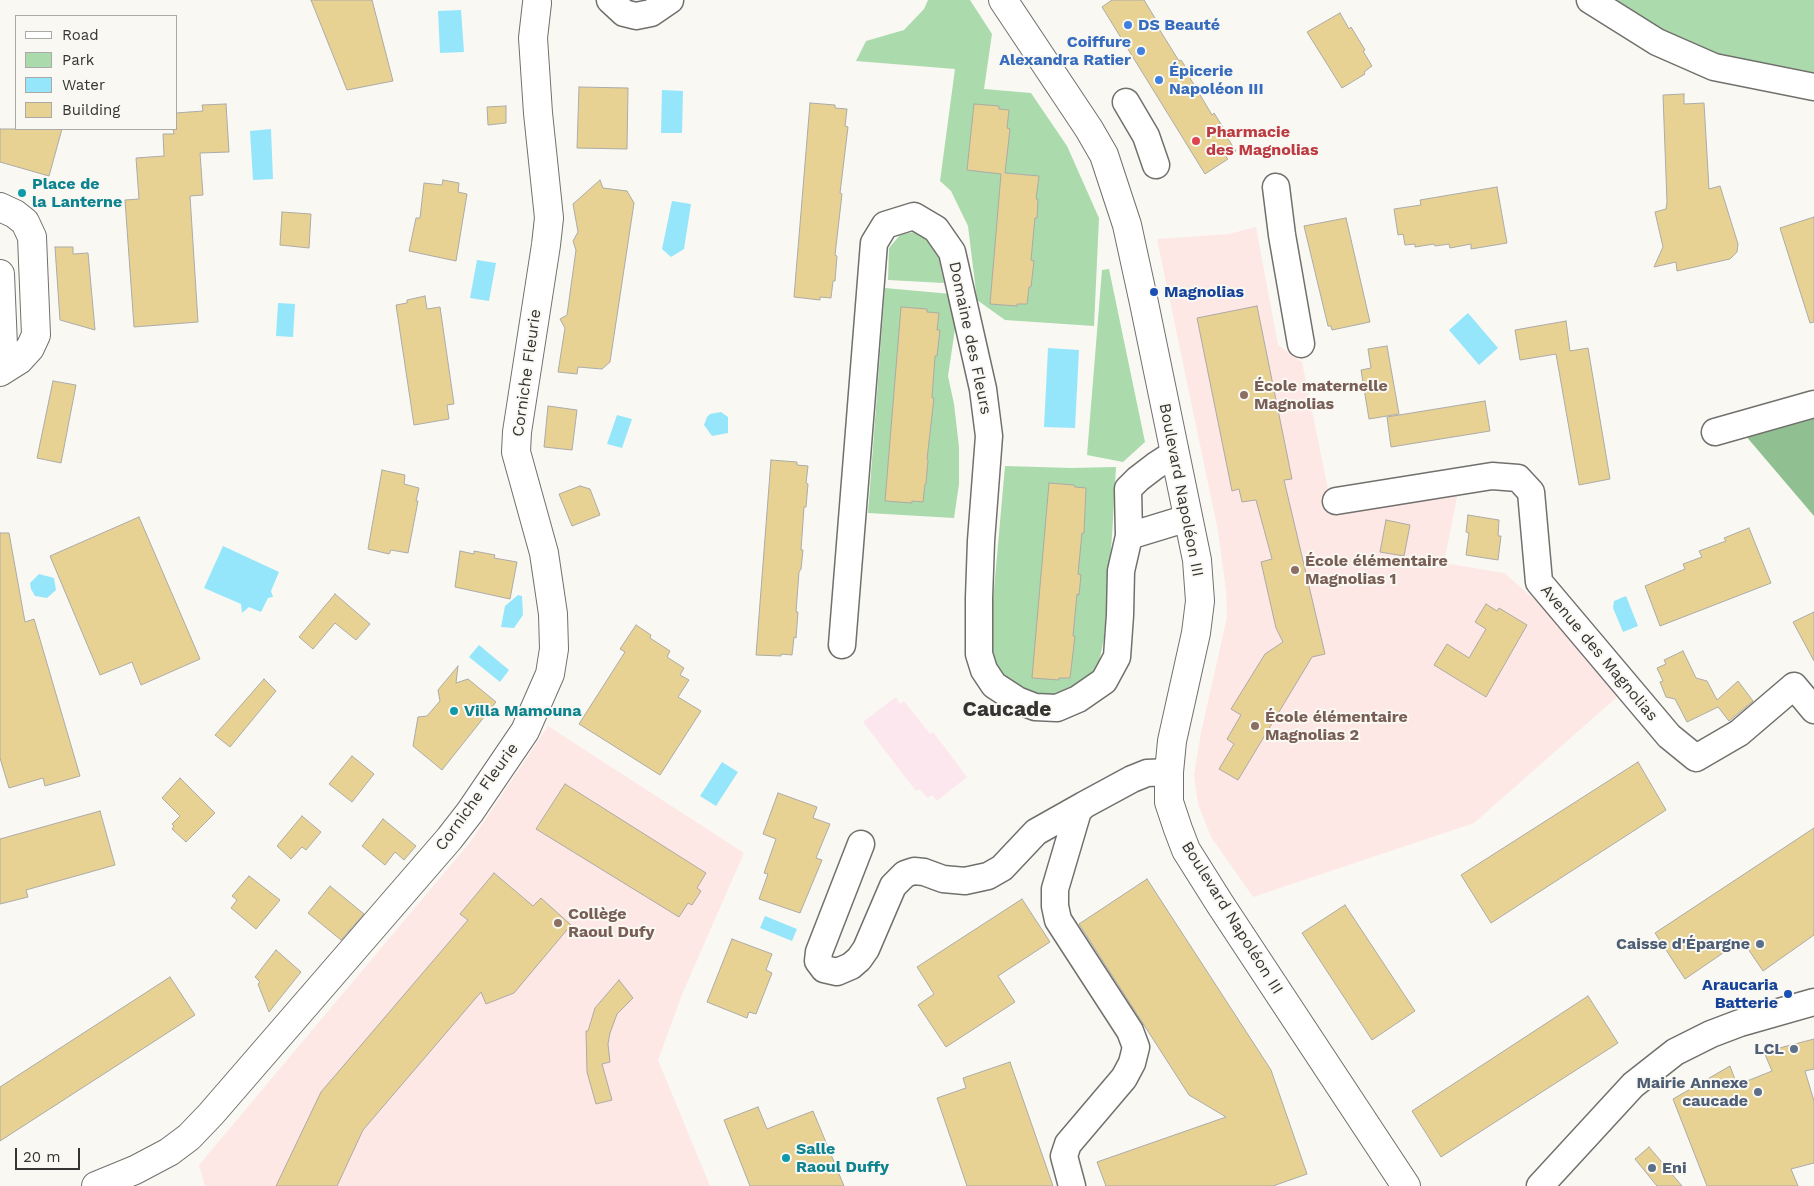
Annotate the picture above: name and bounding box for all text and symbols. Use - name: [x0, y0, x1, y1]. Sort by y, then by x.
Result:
- legend: [15, 15, 178, 130]
- place label: DS Beauté: [1138, 15, 1220, 35]
- marker: DS Beauté: [1122, 19, 1134, 31]
- text: Road: [62, 26, 99, 44]
- place label: Coiffure Alexandra Ratier: [999, 32, 1131, 70]
- marker: Coiffure Alexandra Ratier: [1135, 45, 1147, 57]
- text: Park: [62, 51, 94, 69]
- place label: Épicerie Napoléon III: [1169, 61, 1264, 99]
- marker: Épicerie Napoléon III: [1153, 74, 1165, 86]
- text: Water: [62, 76, 105, 94]
- text: Building: [62, 101, 120, 119]
- place label: Pharmacie des Magnolias: [1206, 122, 1318, 160]
- marker: Pharmacie des Magnolias: [1190, 135, 1202, 147]
- place label: Place de la Lanterne: [32, 174, 122, 212]
- marker: Place de la Lanterne: [16, 187, 28, 199]
- street label: Domaine des Fleurs: [944, 260, 996, 416]
- place label: Magnolias: [1164, 282, 1244, 302]
- marker: Magnolias: [1148, 286, 1160, 298]
- street label: Corniche Fleurie: [509, 308, 545, 438]
- place label: École maternelle Magnolias: [1254, 376, 1388, 414]
- marker: École maternelle Magnolias: [1238, 389, 1250, 401]
- street label: Boulevard Napoléon III: [1155, 402, 1207, 578]
- place label: École élémentaire Magnolias 1: [1305, 551, 1448, 589]
- marker: École élémentaire Magnolias 1: [1289, 564, 1301, 576]
- street label: Avenue des Magnolias: [1536, 581, 1662, 725]
- district label: Caucade: [963, 697, 1051, 723]
- place label: Villa Mamouna: [464, 701, 582, 721]
- marker: Villa Mamouna: [448, 705, 460, 717]
- place label: École élémentaire Magnolias 2: [1265, 707, 1408, 745]
- marker: École élémentaire Magnolias 2: [1249, 720, 1261, 732]
- street label: Corniche Fleurie: [431, 739, 523, 855]
- street label: Boulevard Napoléon III: [1177, 838, 1287, 998]
- place label: Collège Raoul Dufy: [568, 904, 655, 942]
- marker: Collège Raoul Dufy: [552, 917, 564, 929]
- place label: Caisse d'Épargne: [1616, 934, 1750, 954]
- marker: Caisse d'Épargne: [1754, 938, 1766, 950]
- place label: Araucaria Batterie: [1702, 975, 1778, 1013]
- marker: Araucaria Batterie: [1782, 988, 1794, 1000]
- place label: LCL: [1754, 1039, 1784, 1059]
- marker: LCL: [1788, 1043, 1800, 1055]
- place label: Mairie Annexe caucade: [1636, 1073, 1748, 1111]
- marker: Mairie Annexe caucade: [1752, 1086, 1764, 1098]
- scale bar: [18, 1138, 82, 1170]
- place label: Salle Raoul Duffy: [796, 1139, 889, 1177]
- text: 20 m: [23, 1148, 61, 1166]
- marker: Salle Raoul Duffy: [780, 1152, 792, 1164]
- place label: Eni: [1662, 1158, 1687, 1178]
- marker: Eni: [1646, 1162, 1658, 1174]

